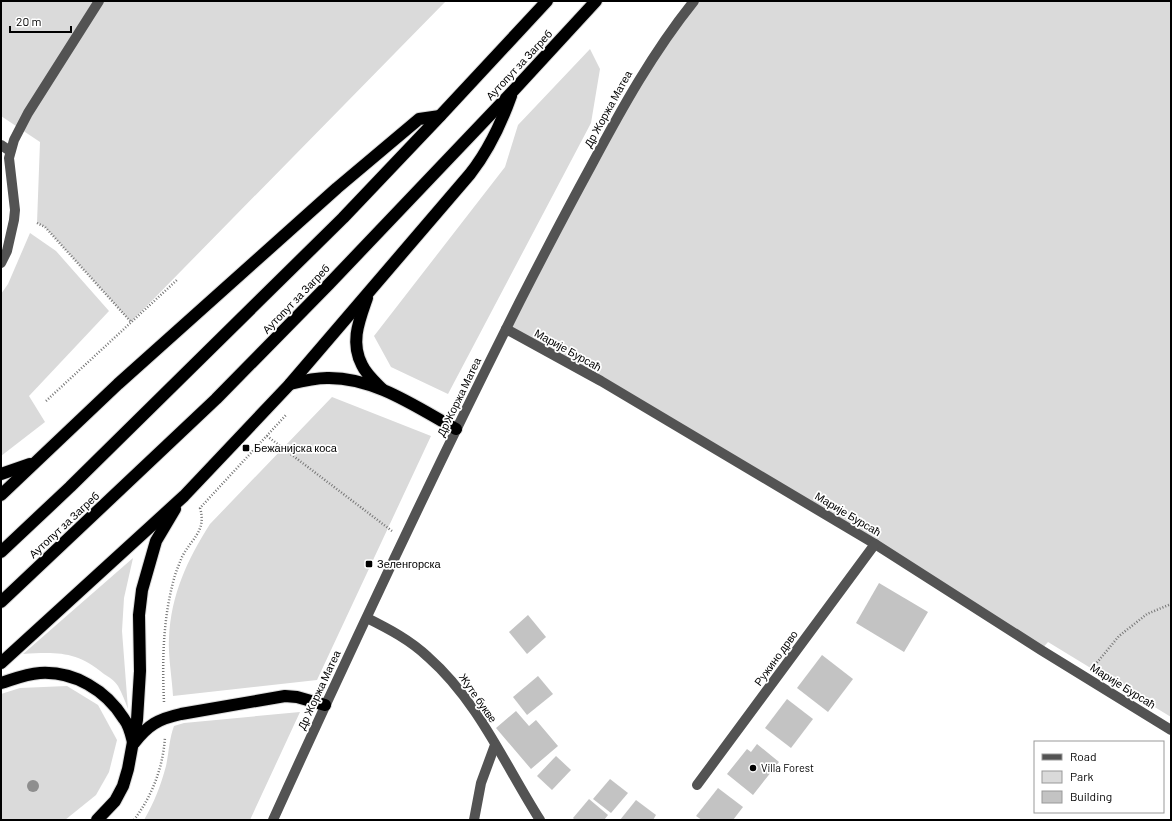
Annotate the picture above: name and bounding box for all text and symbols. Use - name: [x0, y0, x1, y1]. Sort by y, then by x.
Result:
- scale bar: [10, 8, 71, 34]
- text: 20 m: [16, 14, 42, 28]
- street label: Аутопут за Загреб: [483, 27, 554, 102]
- street label: Др Жоржа Матеа: [581, 67, 635, 150]
- street label: Аутопут за Загреб: [259, 261, 332, 336]
- street label: Марије Бурсаћ: [532, 326, 604, 373]
- street label: Др Жоржа Матеа: [434, 354, 484, 438]
- place label: Бежанијска коса: [254, 441, 338, 454]
- marker: Бежанијска коса: [241, 443, 251, 453]
- street label: Аутопут за Загреб: [26, 489, 101, 560]
- street label: Марије Бурсаћ: [813, 489, 884, 538]
- place label: Зеленгорска: [377, 557, 442, 570]
- marker: Зеленгорска: [364, 559, 374, 569]
- street label: Ружино дрво: [751, 627, 800, 688]
- street label: Др Жоржа Матеа: [294, 647, 343, 732]
- street label: Марије Бурсаћ: [1088, 660, 1158, 711]
- street label: Жуте букве: [457, 671, 500, 725]
- legend: [1034, 741, 1164, 813]
- text: Road: [1070, 749, 1097, 763]
- place label: Villa Forest: [761, 761, 814, 774]
- marker: Villa Forest: [748, 763, 758, 773]
- text: Park: [1070, 769, 1094, 783]
- text: Building: [1070, 789, 1112, 803]

